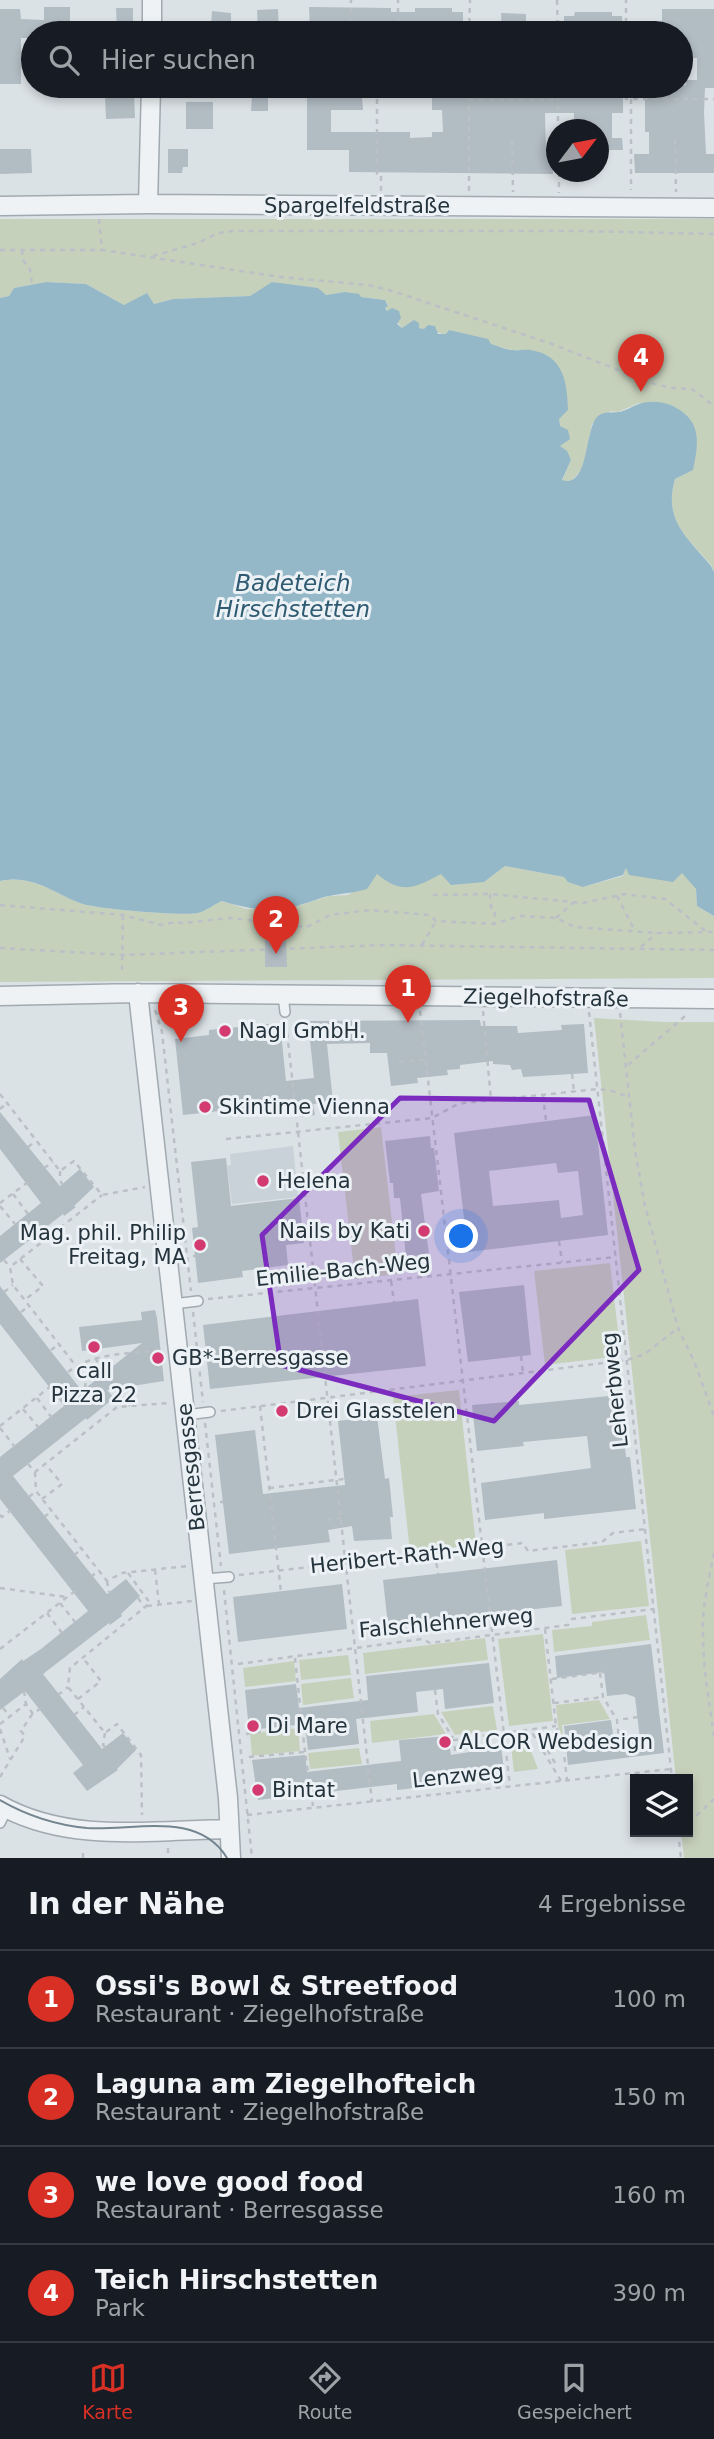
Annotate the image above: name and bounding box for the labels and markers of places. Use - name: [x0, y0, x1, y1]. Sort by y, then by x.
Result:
- pin: 4: [618, 334, 664, 392]
- pin: 2: [253, 896, 299, 954]
- pin: 1: [385, 965, 431, 1023]
- pin: 3: [158, 984, 204, 1042]
- place label: Nagl GmbH.: [239, 1019, 366, 1043]
- marker: Nagl GmbH.: [217, 1023, 233, 1039]
- place label: Skintime Vienna: [219, 1095, 390, 1119]
- marker: Skintime Vienna: [197, 1099, 213, 1115]
- place label: Helena: [277, 1169, 351, 1193]
- marker: Helena: [255, 1173, 271, 1189]
- place label: Nails by Kati: [279, 1219, 410, 1243]
- place label: Mag. phil. Philip Freitag, MA: [20, 1221, 187, 1269]
- marker: Nails by Kati: [416, 1223, 432, 1239]
- marker: Mag. phil. Philip Freitag, MA: [192, 1237, 208, 1253]
- marker: call Pizza 22: [86, 1339, 102, 1355]
- place label: GB*-Berresgasse: [172, 1346, 349, 1370]
- marker: GB*-Berresgasse: [150, 1350, 166, 1366]
- place label: call Pizza 22: [51, 1359, 137, 1407]
- place label: Drei Glasstelen: [296, 1399, 456, 1423]
- marker: Drei Glasstelen: [274, 1403, 290, 1419]
- place label: Di Mare: [267, 1714, 348, 1738]
- marker: Di Mare: [245, 1718, 261, 1734]
- place label: ALCOR Webdesign: [459, 1730, 653, 1754]
- marker: ALCOR Webdesign: [437, 1734, 453, 1750]
- place label: Bintat: [272, 1778, 335, 1802]
- marker: Bintat: [250, 1782, 266, 1798]

